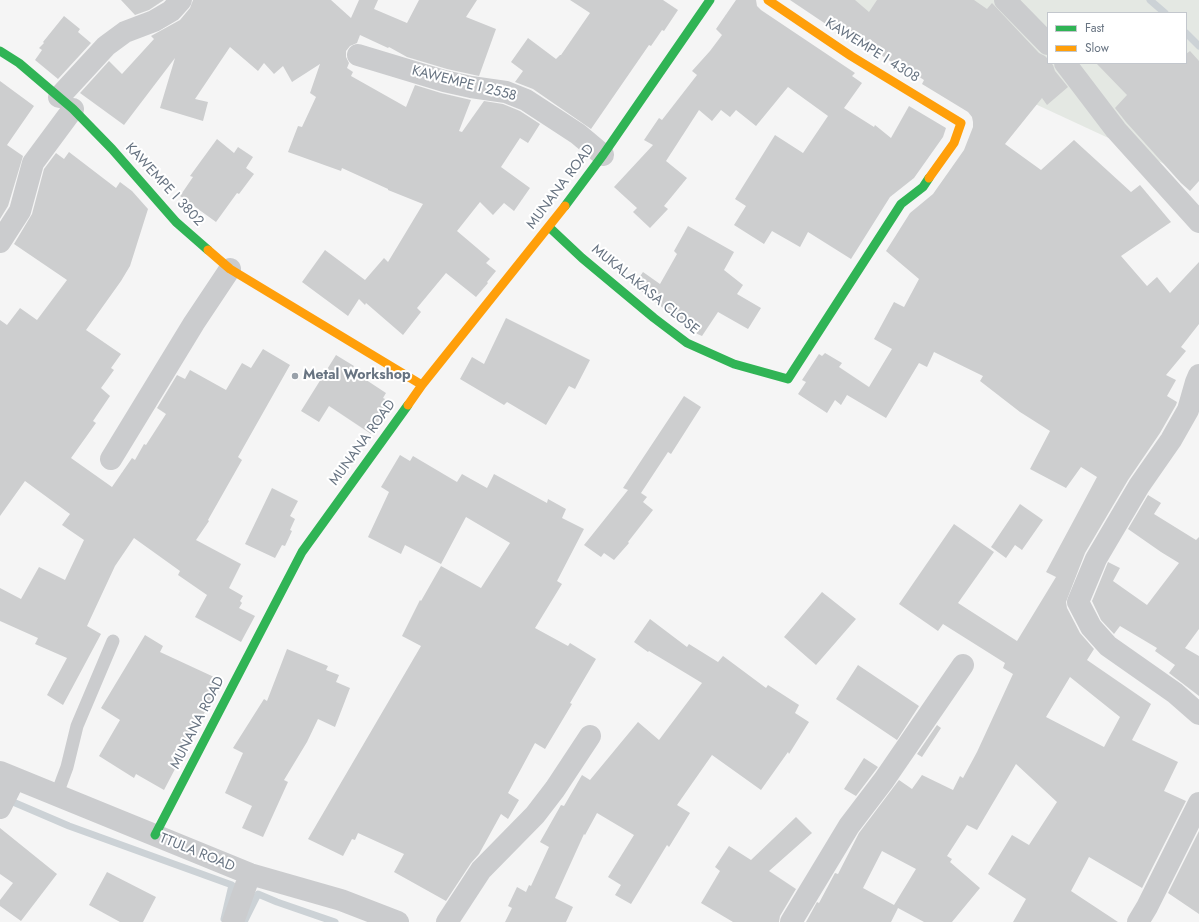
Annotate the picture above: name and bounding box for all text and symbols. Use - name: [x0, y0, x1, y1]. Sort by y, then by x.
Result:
- legend: [1047, 12, 1187, 64]
- street label: KAWEMPE I 4308: [822, 15, 922, 87]
- text: Fast: [1085, 19, 1104, 37]
- text: Slow: [1085, 39, 1109, 57]
- street label: KAWEMPE I 2558: [410, 63, 518, 105]
- street label: KAWEMPE I 3802: [121, 140, 207, 230]
- street label: MUNANA ROAD: [524, 141, 598, 233]
- street label: MUKALAKASA CLOSE: [588, 242, 702, 338]
- place label: Metal Workshop: [303, 368, 411, 384]
- marker: Metal Workshop: [290, 371, 300, 381]
- street label: MUNANA ROAD: [326, 397, 400, 489]
- street label: MUNANA ROAD: [167, 674, 229, 772]
- street label: TTULA ROAD: [157, 830, 237, 876]

